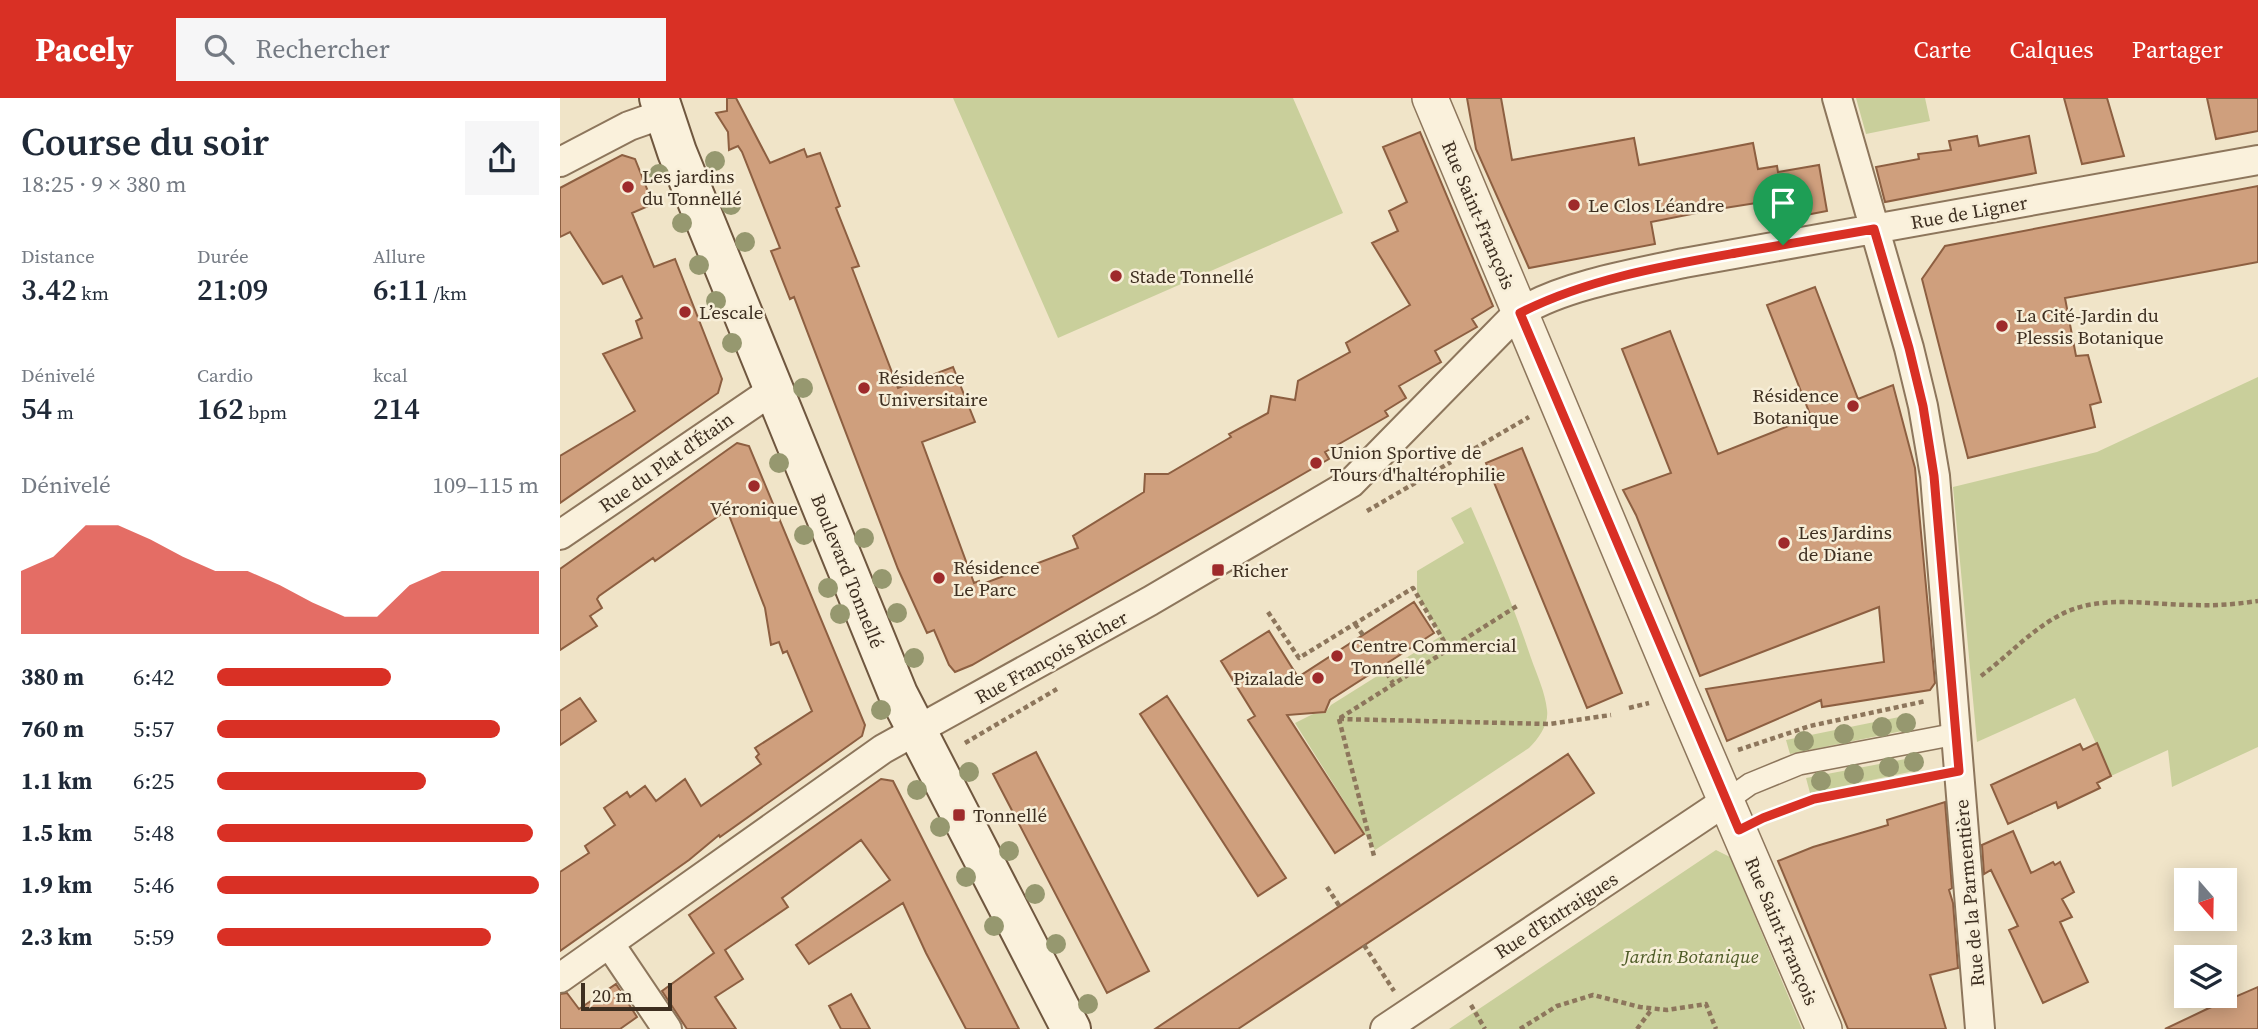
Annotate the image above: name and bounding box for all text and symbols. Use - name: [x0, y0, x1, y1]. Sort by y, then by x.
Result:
- search box: [176, 18, 666, 81]
- text: Pacely: [35, 27, 134, 72]
- icon: search: [200, 30, 238, 68]
- text: Rechercher: [256, 31, 390, 67]
- text: Carte: [1914, 33, 1972, 66]
- text: Calques: [2010, 33, 2094, 66]
- text: Partager: [2132, 33, 2223, 66]
- text: Course du soir: [21, 116, 269, 168]
- button: share: [465, 121, 539, 195]
- street label: Rue Saint-François: [1436, 137, 1522, 293]
- place label: Les jardins du Tonnellé: [642, 163, 742, 211]
- text: 18:25 · 9 × 380 m: [21, 168, 187, 200]
- pin: [1753, 173, 1813, 245]
- marker: Les jardins du Tonnellé: [620, 179, 636, 195]
- icon: arrive: [1764, 184, 1802, 222]
- street label: Rue de Ligner: [1909, 189, 2029, 235]
- place label: Le Clos Léandre: [1588, 192, 1724, 218]
- marker: Le Clos Léandre: [1566, 197, 1582, 213]
- text: Distance: [21, 243, 95, 269]
- text: Durée: [197, 243, 249, 269]
- text: Allure: [373, 243, 425, 269]
- place label: Stade Tonnellé: [1130, 263, 1254, 289]
- marker: Stade Tonnellé: [1108, 268, 1124, 284]
- text: 3.42: [21, 269, 77, 310]
- text: 21:09: [197, 269, 268, 310]
- text: 6:11: [373, 269, 429, 310]
- text: km: [77, 280, 109, 306]
- text: /km: [429, 280, 467, 306]
- place label: L’escale: [699, 299, 764, 325]
- place label: La Cité-Jardin du Plessis Botanique: [2016, 302, 2164, 350]
- marker: L’escale: [677, 304, 693, 320]
- marker: La Cité-Jardin du Plessis Botanique: [1994, 318, 2010, 334]
- text: Dénivelé: [21, 362, 95, 388]
- text: Cardio: [197, 362, 253, 388]
- text: kcal: [373, 362, 408, 388]
- place label: Résidence Universitaire: [878, 364, 988, 412]
- marker: Résidence Universitaire: [856, 380, 872, 396]
- place label: Résidence Botanique: [1752, 382, 1839, 430]
- text: 54: [21, 388, 52, 429]
- text: 162: [197, 388, 244, 429]
- text: 214: [373, 388, 420, 429]
- marker: Résidence Botanique: [1845, 398, 1861, 414]
- text: m: [52, 399, 74, 425]
- text: bpm: [244, 399, 287, 425]
- street label: Rue du Plat d'Étain: [594, 406, 738, 518]
- place label: Union Sportive de Tours d'haltérophilie: [1330, 439, 1506, 487]
- marker: Union Sportive de Tours d'haltérophilie: [1308, 455, 1324, 471]
- text: Dénivelé: [21, 469, 111, 501]
- text: 109–115 m: [432, 469, 539, 501]
- marker: Véronique: [746, 478, 762, 494]
- street label: Boulevard Tonnellé: [805, 490, 891, 652]
- place label: Véronique: [710, 495, 798, 521]
- place label: Les Jardins de Diane: [1798, 519, 1892, 567]
- marker: Les Jardins de Diane: [1776, 535, 1792, 551]
- place label: Résidence Le Parc: [953, 554, 1040, 602]
- place label: Richer: [1232, 557, 1288, 583]
- marker: Richer: [1210, 562, 1226, 578]
- marker: Résidence Le Parc: [931, 570, 947, 586]
- street label: Rue François Richer: [970, 604, 1132, 710]
- place label: Centre Commercial Tonnellé: [1351, 632, 1517, 680]
- marker: Centre Commercial Tonnellé: [1329, 648, 1345, 664]
- text: 380 m: [21, 661, 84, 693]
- text: 6:42: [133, 661, 174, 693]
- place label: Pizalade: [1233, 665, 1304, 691]
- marker: Pizalade: [1310, 670, 1326, 686]
- text: 760 m: [21, 713, 84, 745]
- text: 5:57: [133, 713, 174, 745]
- text: 1.1 km: [21, 765, 92, 797]
- text: 6:25: [133, 765, 174, 797]
- street label: Rue de la Parmentière: [1948, 798, 1990, 988]
- place label: Tonnellé: [973, 802, 1047, 828]
- marker: Tonnellé: [951, 807, 967, 823]
- text: 1.5 km: [21, 817, 92, 849]
- text: 5:48: [133, 817, 174, 849]
- street label: Rue Saint-François: [1739, 853, 1825, 1009]
- street label: Rue d'Entraigues: [1489, 865, 1623, 965]
- north arrow: [2174, 868, 2236, 931]
- map controls: [2174, 868, 2237, 1008]
- text: 1.9 km: [21, 869, 92, 901]
- text: 5:46: [133, 869, 174, 901]
- text: 2.3 km: [21, 921, 92, 953]
- text: 5:59: [133, 921, 174, 953]
- park label: Jardin Botanique: [1621, 943, 1759, 969]
- button: layers: [2174, 945, 2237, 1008]
- scale bar: [581, 980, 672, 1012]
- text: 20 m: [592, 982, 633, 1008]

